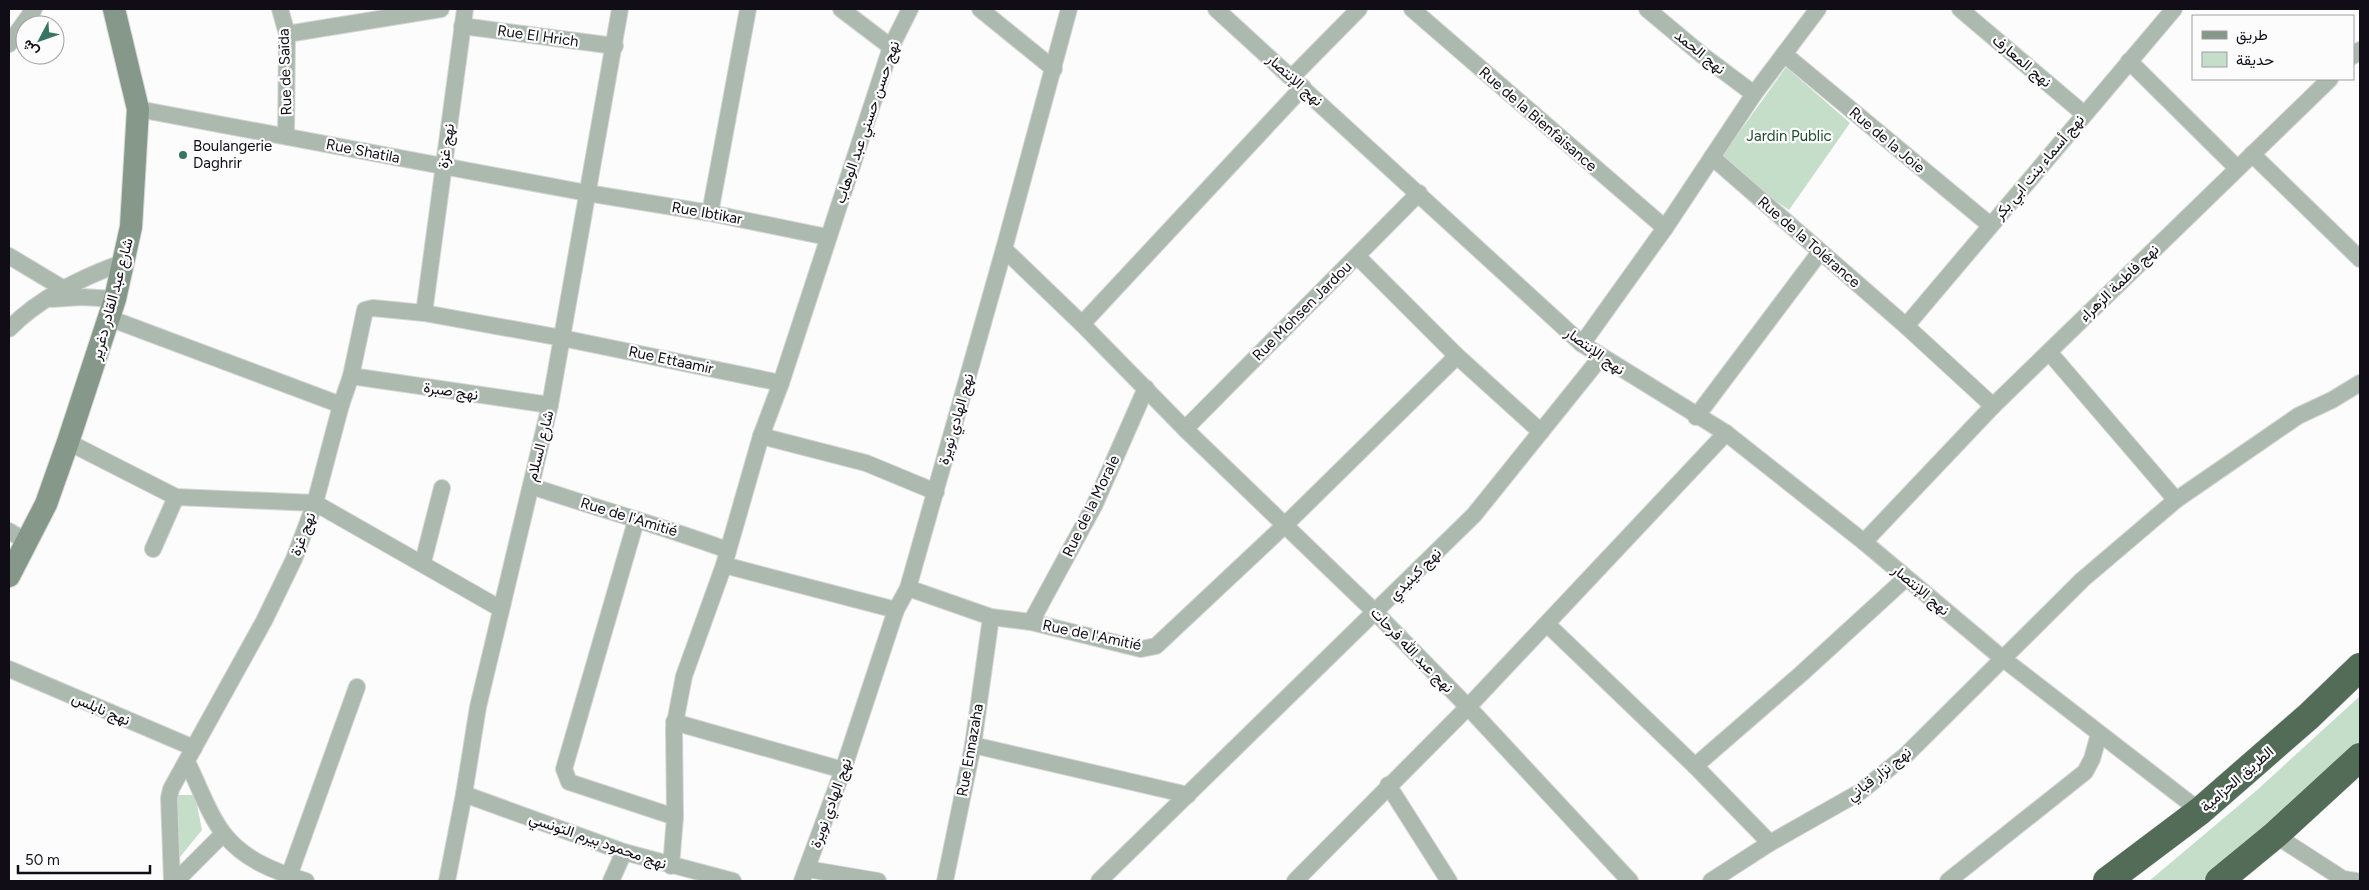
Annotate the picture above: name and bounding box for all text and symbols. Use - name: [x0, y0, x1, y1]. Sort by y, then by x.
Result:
- north arrow: [15, 15, 65, 65]
- legend: [2192, 15, 2354, 80]
- street label: Rue El Hrich: [496, 21, 580, 51]
- street label: نهج الحمد: [1670, 26, 1729, 80]
- text: طريق: [2236, 26, 2268, 45]
- street label: Rue de Saïda: [274, 28, 296, 116]
- street label: نهج المعارف: [1987, 31, 2055, 93]
- text: ش: [19, 36, 43, 60]
- street label: نهج حسن حسني عبد الوهاب: [831, 38, 907, 207]
- street label: نهج الإنتصار: [1261, 49, 1327, 111]
- text: حديقة: [2236, 51, 2274, 69]
- street label: Rue de la Bienfaisance: [1475, 63, 1601, 175]
- street label: Rue de la Joie: [1846, 103, 1928, 177]
- street label: نهج أسماء بنت ابي بكر: [1989, 111, 2091, 226]
- street label: نهج غزة: [434, 122, 460, 170]
- park label: Jardin Public: [1746, 127, 1832, 145]
- street label: Rue Shatila: [324, 135, 402, 167]
- place label: Boulangerie Daghrir: [193, 137, 272, 172]
- marker: Boulangerie Daghrir: [177, 149, 189, 161]
- street label: Rue de la Tolérance: [1754, 193, 1864, 291]
- street label: Rue Ibtikar: [670, 198, 744, 228]
- street label: شارع عبد القادر دغرير: [87, 236, 139, 363]
- street label: نهج فاطمة الزهراء: [2075, 241, 2164, 327]
- street label: Rue Mohsen Jardou: [1249, 258, 1355, 364]
- street label: نهج الإنتصار: [1560, 323, 1628, 380]
- street label: Rue Ettaamir: [627, 342, 715, 378]
- street label: نهج الهادي نويرة: [934, 371, 981, 468]
- street label: نهج صبرة: [422, 378, 480, 406]
- street label: شارع السلام: [523, 409, 559, 484]
- street label: Rue de la Morale: [1059, 452, 1123, 560]
- street label: Rue de l'Amitié: [578, 494, 680, 540]
- street label: نهج غزة: [286, 510, 321, 559]
- street label: نهج كينيدي: [1385, 544, 1448, 607]
- street label: نهج الإنتصار: [1887, 560, 1953, 621]
- street label: نهج عبد الله فرحات: [1365, 604, 1457, 698]
- street label: Rue de l'Amitié: [1041, 616, 1143, 654]
- street label: نهج نابلس: [68, 689, 133, 731]
- street label: Rue Ennazaha: [953, 702, 987, 798]
- street label: الطريق الحزامية: [2197, 742, 2278, 816]
- street label: نهج نزار قباني: [1843, 743, 1917, 808]
- street label: نهج الهادي نويرة: [806, 756, 859, 852]
- street label: نهج محمود بيرم التونسي: [526, 809, 669, 877]
- scale bar: [18, 842, 150, 874]
- text: 50 m: [25, 851, 60, 869]

